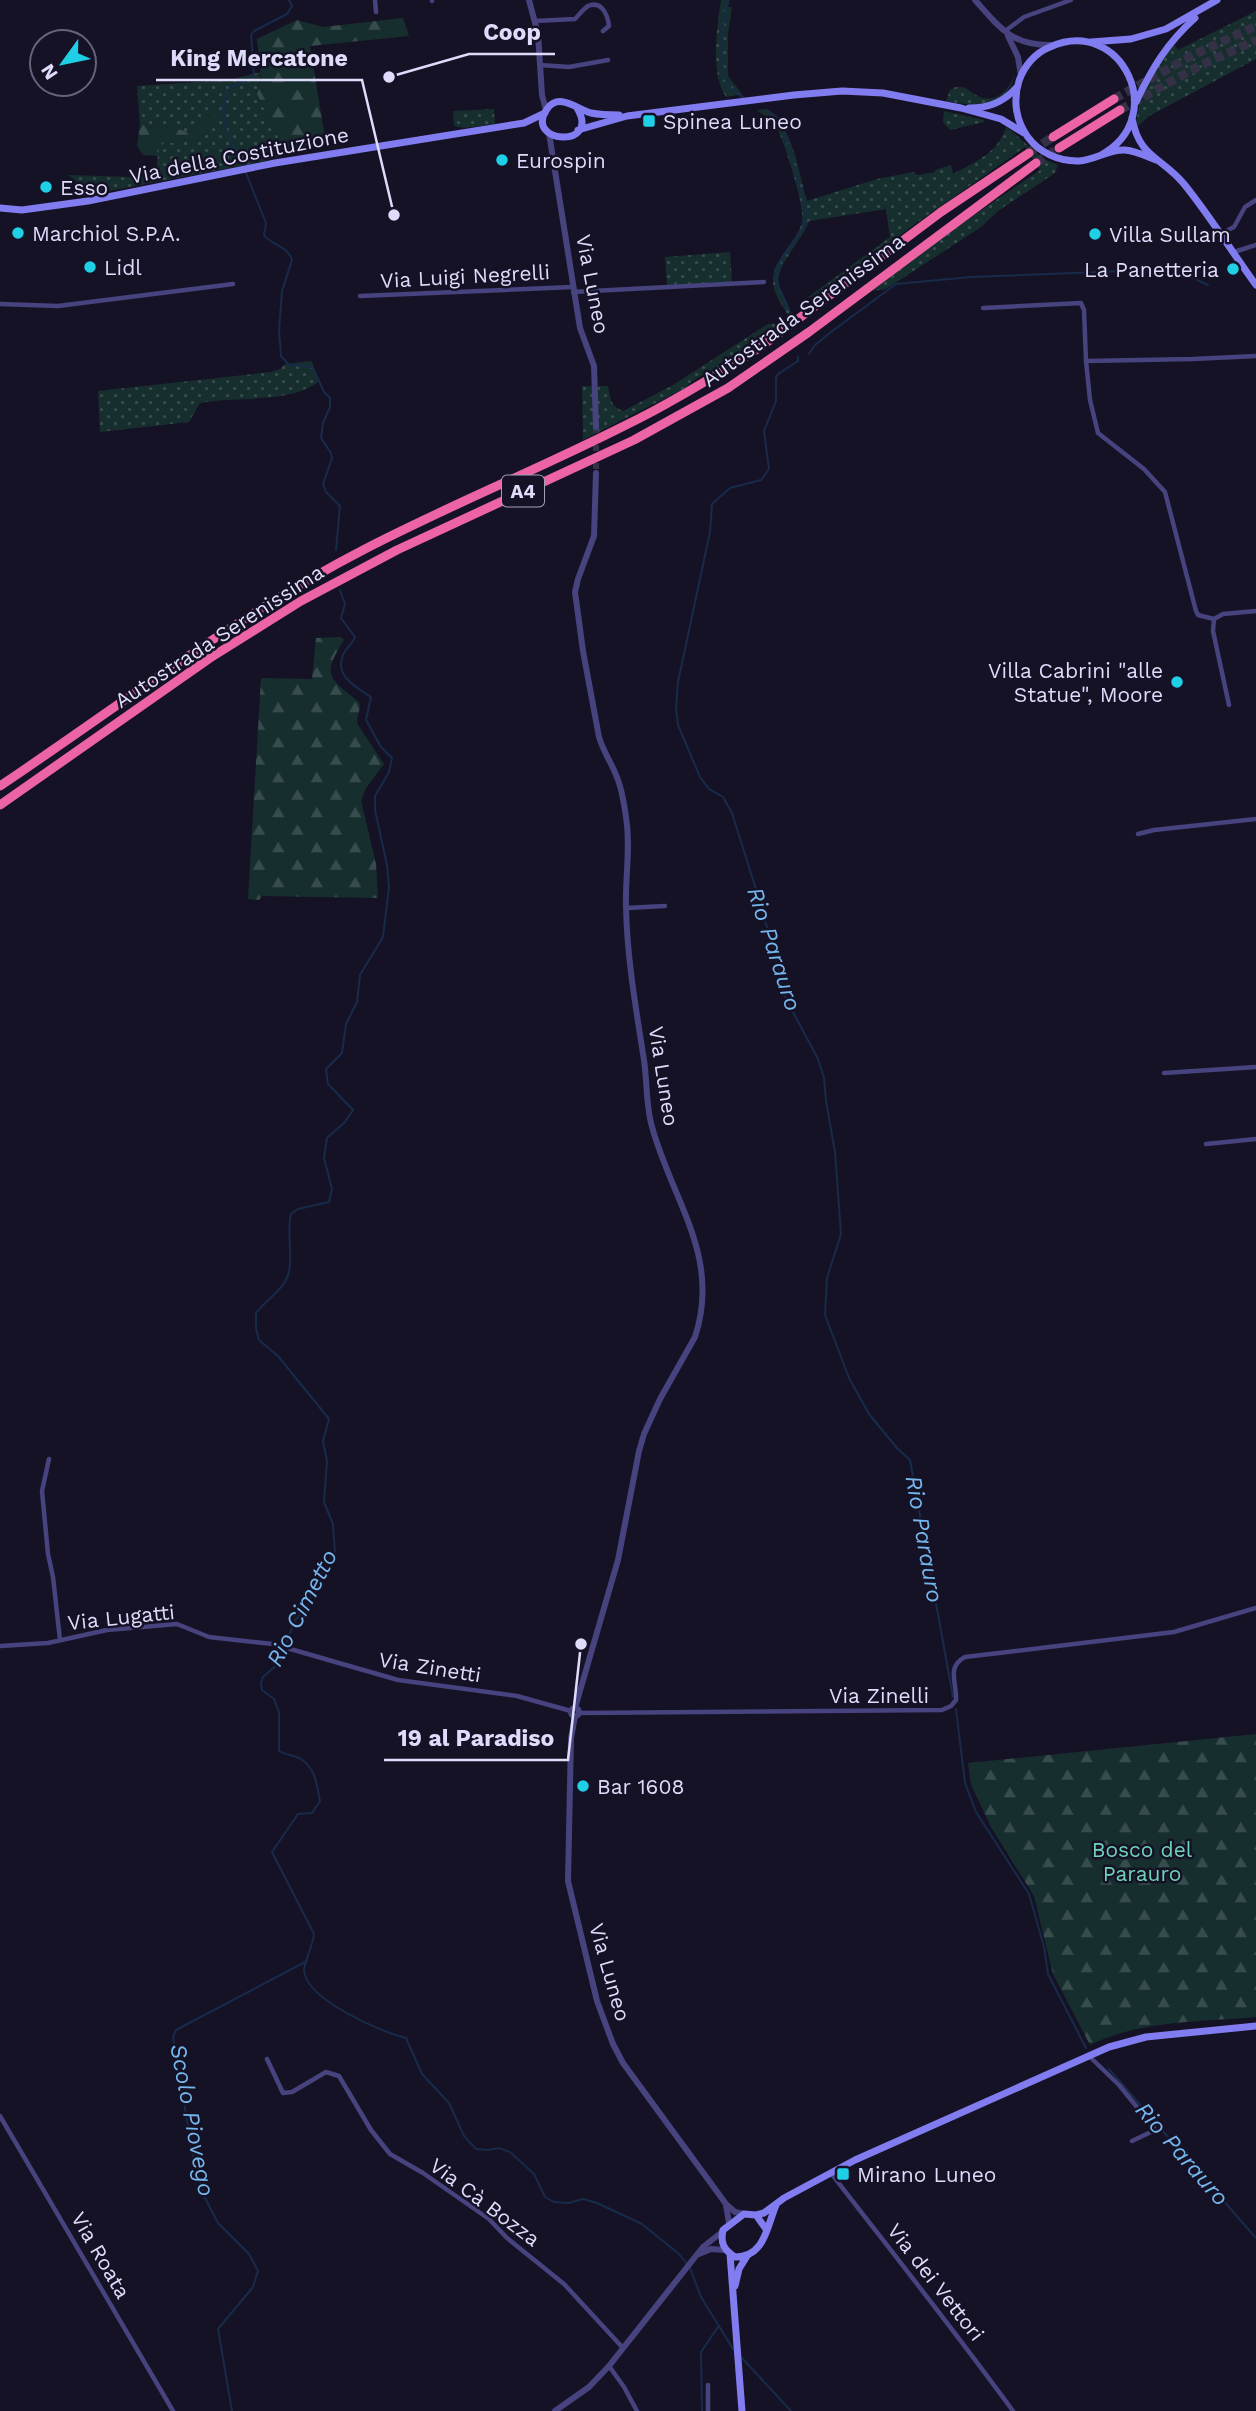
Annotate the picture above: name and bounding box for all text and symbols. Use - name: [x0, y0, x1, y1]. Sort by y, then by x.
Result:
- callout: Coop: [469, 10, 555, 54]
- text: Coop: [483, 19, 541, 46]
- north arrow: [28, 28, 98, 98]
- callout: King Mercatone: [156, 36, 362, 80]
- text: King Mercatone: [170, 45, 348, 72]
- text: N: [36, 60, 63, 84]
- place label: Spinea Luneo: [663, 109, 802, 134]
- marker: Spinea Luneo: [641, 113, 657, 129]
- street label: Via della Costituzione: [127, 121, 351, 189]
- place label: Eurospin: [516, 148, 606, 173]
- marker: Eurospin: [494, 152, 510, 168]
- place label: Esso: [60, 175, 108, 200]
- marker: Esso: [38, 179, 54, 195]
- place label: Marchiol S.P.A.: [32, 221, 181, 246]
- place label: Villa Sullam: [1109, 222, 1231, 247]
- marker: Marchiol S.P.A.: [10, 225, 26, 241]
- marker: Villa Sullam: [1087, 226, 1103, 242]
- street label: Autostrada Serenissima: [697, 228, 909, 392]
- street label: Via Luneo: [571, 232, 615, 336]
- place label: Lidl: [104, 255, 142, 280]
- place label: La Panetteria: [1084, 257, 1219, 282]
- marker: Lidl: [82, 259, 98, 275]
- street label: Via Luigi Negrelli: [380, 259, 550, 293]
- marker: La Panetteria: [1225, 261, 1241, 277]
- road number: A4: [502, 476, 544, 506]
- street label: Autostrada Serenissima: [110, 559, 328, 713]
- place label: Villa Cabrini "alle Statue", Moore: [988, 658, 1163, 707]
- marker: Villa Cabrini "alle Statue", Moore: [1169, 674, 1185, 690]
- water label: Rio Parauro: [741, 884, 807, 1014]
- street label: Via Luneo: [644, 1024, 684, 1128]
- water label: Rio Parauro: [900, 1473, 948, 1605]
- water label: Rio Cimetto: [261, 1545, 343, 1671]
- street label: Via Lugatti: [66, 1599, 176, 1635]
- street label: Via Zinetti: [377, 1647, 483, 1687]
- street label: Via Zinelli: [829, 1683, 929, 1708]
- callout: 19 al Paradiso: [384, 1716, 568, 1760]
- text: 19 al Paradiso: [398, 1725, 554, 1752]
- place label: Bar 1608: [597, 1774, 684, 1799]
- marker: Bar 1608: [575, 1778, 591, 1794]
- park label: Bosco del Parauro: [1092, 1837, 1193, 1886]
- street label: Via Luneo: [584, 1920, 636, 2024]
- water label: Scolo Piovego: [164, 2041, 220, 2199]
- water label: Rio Parauro: [1130, 2097, 1234, 2211]
- street label: Via Cà Bozza: [425, 2153, 545, 2252]
- place label: Mirano Luneo: [857, 2162, 996, 2187]
- marker: Mirano Luneo: [835, 2166, 851, 2182]
- street label: Via Roata: [66, 2207, 136, 2303]
- street label: Via dei Vettori: [882, 2218, 990, 2346]

